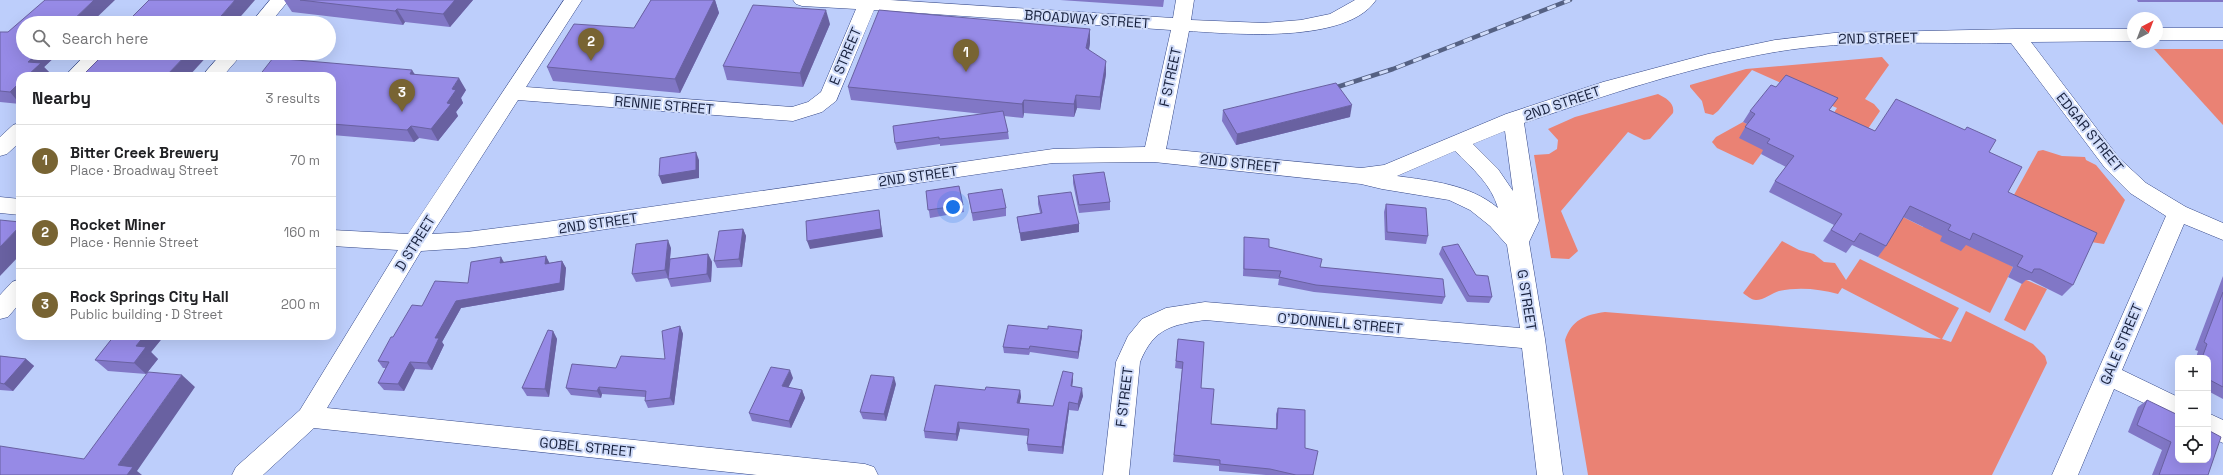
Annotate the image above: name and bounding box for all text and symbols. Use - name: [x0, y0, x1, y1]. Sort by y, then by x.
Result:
- street label: BROADWAY STREET: [1023, 6, 1151, 32]
- north arrow: [2127, 12, 2163, 48]
- search box: [16, 16, 336, 60]
- street label: E STREET: [825, 25, 865, 87]
- icon: search: [30, 27, 52, 49]
- pin: 2: [578, 28, 604, 61]
- street label: 2ND STREET: [1838, 28, 1918, 48]
- text: Search here: [62, 29, 148, 48]
- pin: 1: [953, 39, 979, 72]
- street label: F STREET: [1155, 46, 1185, 108]
- pin: 3: [389, 79, 415, 112]
- street label: 2ND STREET: [1521, 81, 1603, 125]
- text: Nearby: [32, 87, 91, 109]
- street label: EDGAR STREET: [2053, 89, 2127, 175]
- text: 3 results: [266, 90, 320, 107]
- street label: RENNIE STREET: [614, 92, 714, 118]
- text: Bitter Creek Brewery: [70, 143, 219, 162]
- street label: 2ND STREET: [1199, 150, 1281, 176]
- text: 1: [42, 152, 48, 169]
- text: 70 m: [290, 152, 320, 169]
- text: Place · Broadway Street: [70, 162, 218, 179]
- street label: 2ND STREET: [877, 162, 959, 190]
- your location: [943, 197, 963, 217]
- street label: 2ND STREET: [557, 209, 639, 237]
- street label: D STREET: [391, 212, 439, 274]
- text: Rocket Miner: [70, 215, 166, 234]
- text: 2: [41, 224, 49, 241]
- text: 160 m: [284, 224, 320, 241]
- text: Place · Rennie Street: [70, 234, 199, 251]
- street label: G STREET: [1513, 268, 1541, 332]
- text: Rock Springs City Hall: [70, 287, 229, 306]
- text: 3: [41, 296, 49, 313]
- text: 200 m: [281, 296, 320, 313]
- street label: GALE STREET: [2096, 301, 2146, 387]
- text: Public building · D Street: [70, 306, 223, 323]
- street label: O'DONNELL STREET: [1277, 309, 1403, 337]
- map controls: [2175, 355, 2211, 463]
- button: +: [2175, 355, 2211, 391]
- street label: F STREET: [1111, 366, 1137, 428]
- button: −: [2175, 391, 2211, 427]
- button: locate: [2175, 427, 2211, 463]
- street label: GOBEL STREET: [539, 433, 635, 461]

